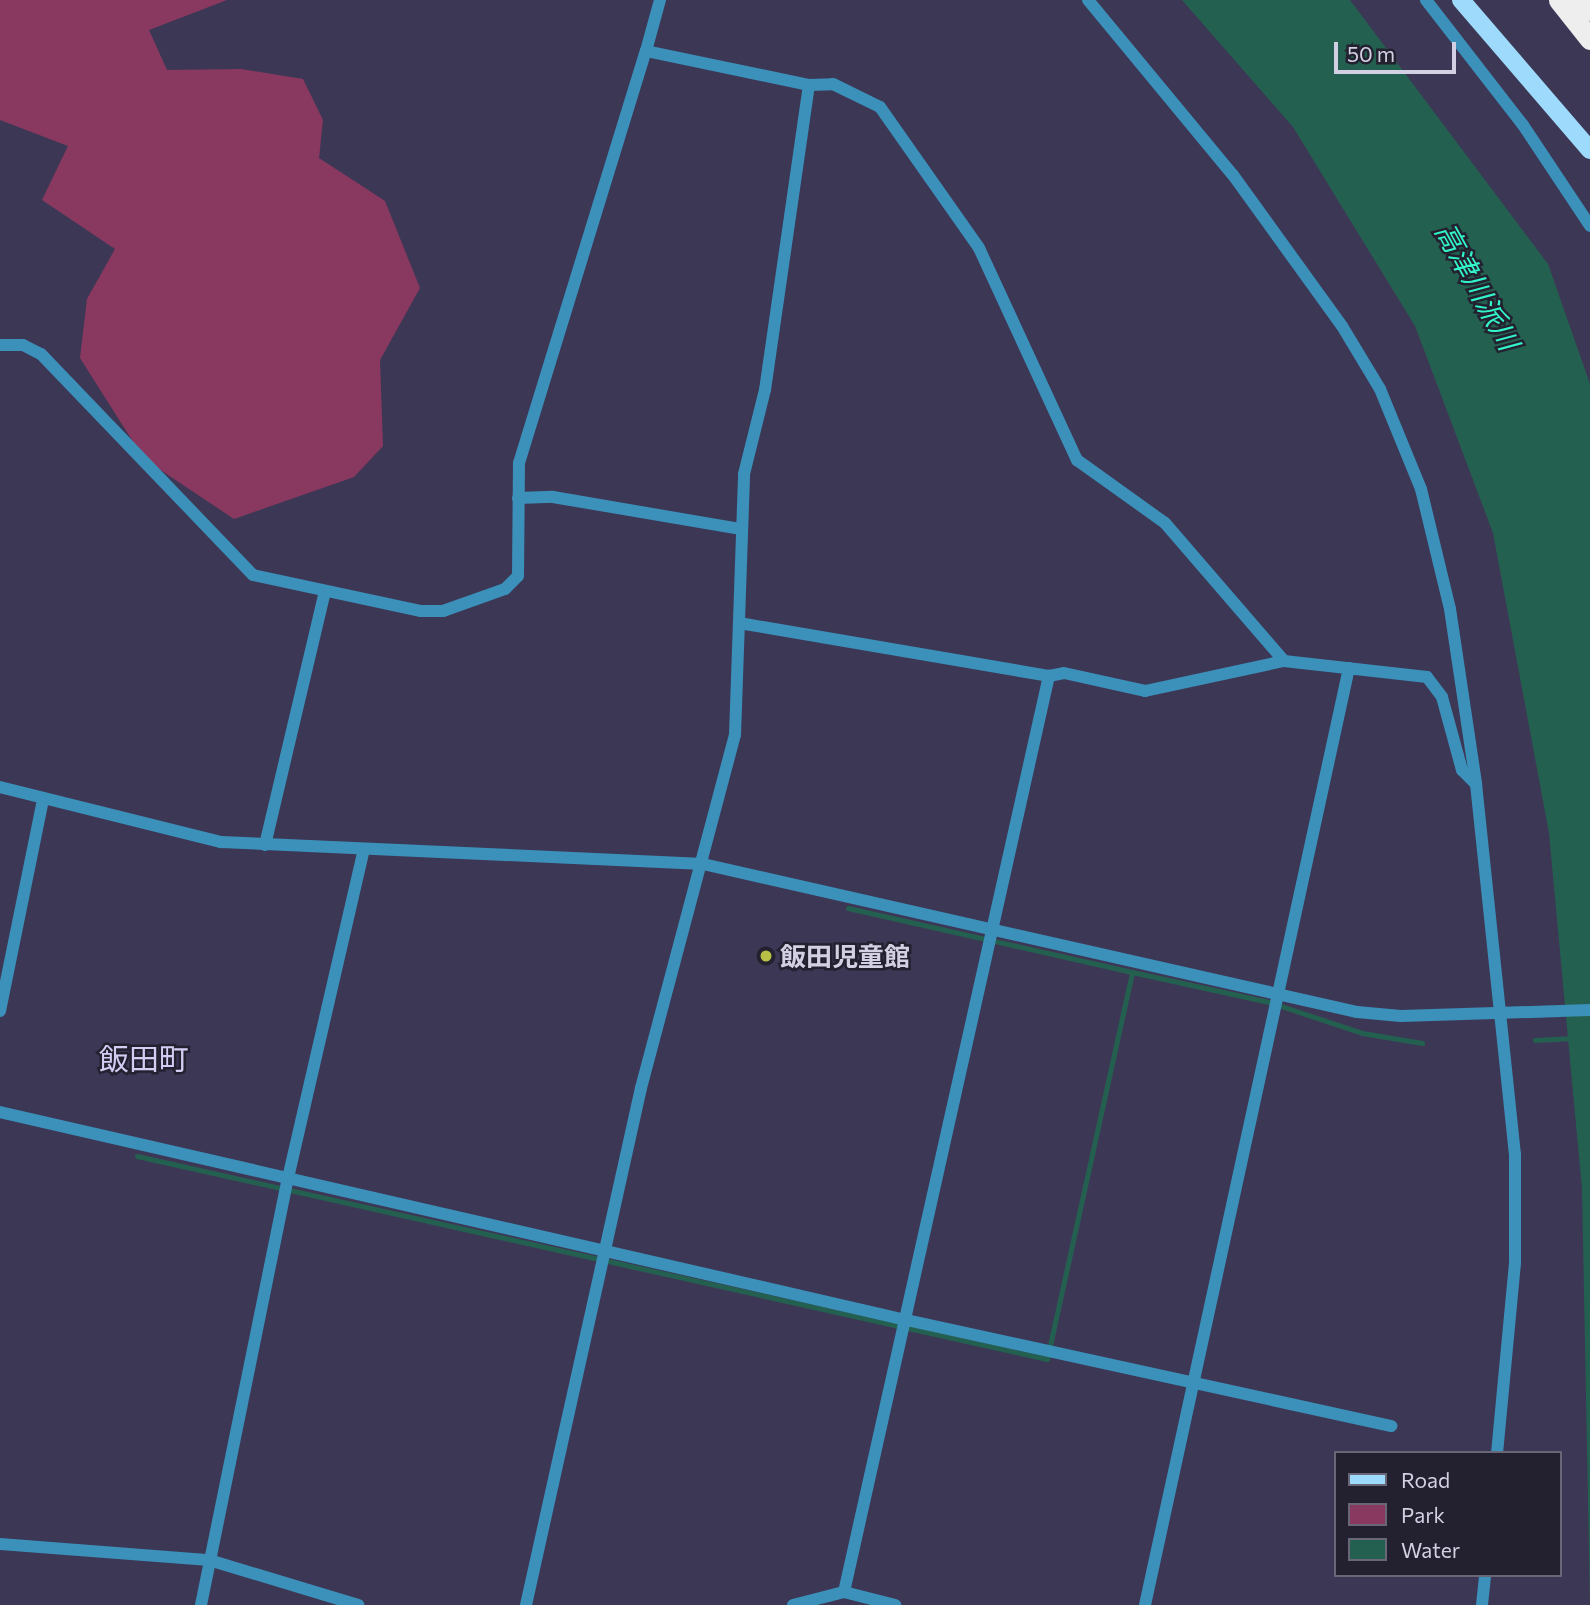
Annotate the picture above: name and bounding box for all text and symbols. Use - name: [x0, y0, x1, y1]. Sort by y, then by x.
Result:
- scale bar: [1338, 28, 1460, 72]
- text: 50 m: [1347, 41, 1395, 66]
- water label: 高津川派川: [1429, 217, 1527, 355]
- place label: 飯田児童館: [780, 940, 910, 972]
- marker: 飯田児童館: [758, 948, 774, 964]
- district label: 飯田町: [99, 1040, 189, 1076]
- legend: [1334, 1451, 1562, 1577]
- text: Road: [1401, 1467, 1450, 1492]
- text: Park: [1401, 1502, 1445, 1527]
- text: Water: [1401, 1537, 1460, 1562]

